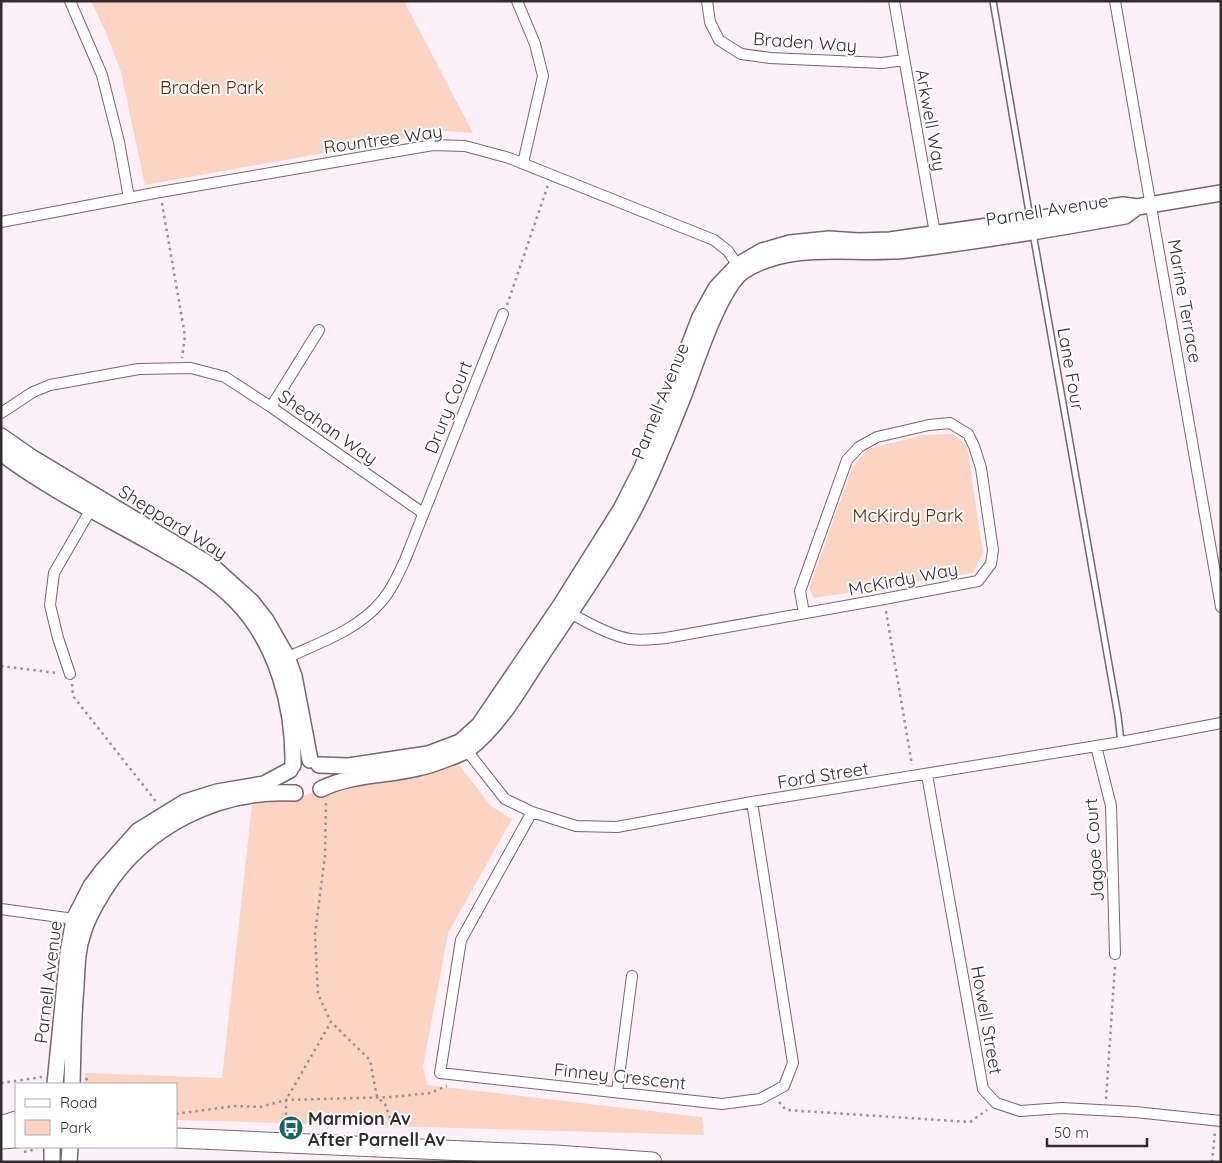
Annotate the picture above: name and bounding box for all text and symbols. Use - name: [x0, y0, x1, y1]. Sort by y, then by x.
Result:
- street label: Braden Way: [752, 27, 858, 57]
- street label: Arkwell Way: [911, 67, 951, 173]
- park label: Braden Park: [160, 76, 264, 99]
- street label: Rountree Way: [322, 119, 444, 159]
- street label: Parnell Avenue: [984, 189, 1110, 231]
- street label: Marine Terrace: [1163, 237, 1207, 365]
- street label: Lane Four: [1052, 326, 1090, 412]
- street label: Parnell Avenue: [626, 339, 694, 463]
- street label: Drury Court: [419, 357, 477, 457]
- street label: Sheahan Way: [274, 384, 382, 470]
- street label: Sheppard Way: [114, 479, 232, 565]
- park label: McKirdy Park: [853, 504, 963, 527]
- street label: McKirdy Way: [846, 557, 960, 601]
- street label: Ford Street: [776, 756, 870, 794]
- street label: Jagoe Court: [1079, 797, 1109, 903]
- street label: Parnell Avenue: [29, 919, 67, 1045]
- street label: Howell Street: [966, 964, 1008, 1076]
- street label: Finney Crescent: [553, 1058, 687, 1094]
- legend: [15, 1083, 178, 1148]
- text: Road: [60, 1093, 97, 1112]
- place label: Marmion Av After Parnell Av: [308, 1107, 445, 1151]
- bus stop icon: Marmion Av After Parnell Av: [278, 1115, 304, 1141]
- scale bar: [1047, 1116, 1147, 1148]
- text: Park: [60, 1118, 92, 1137]
- text: 50 m: [1054, 1123, 1089, 1142]

